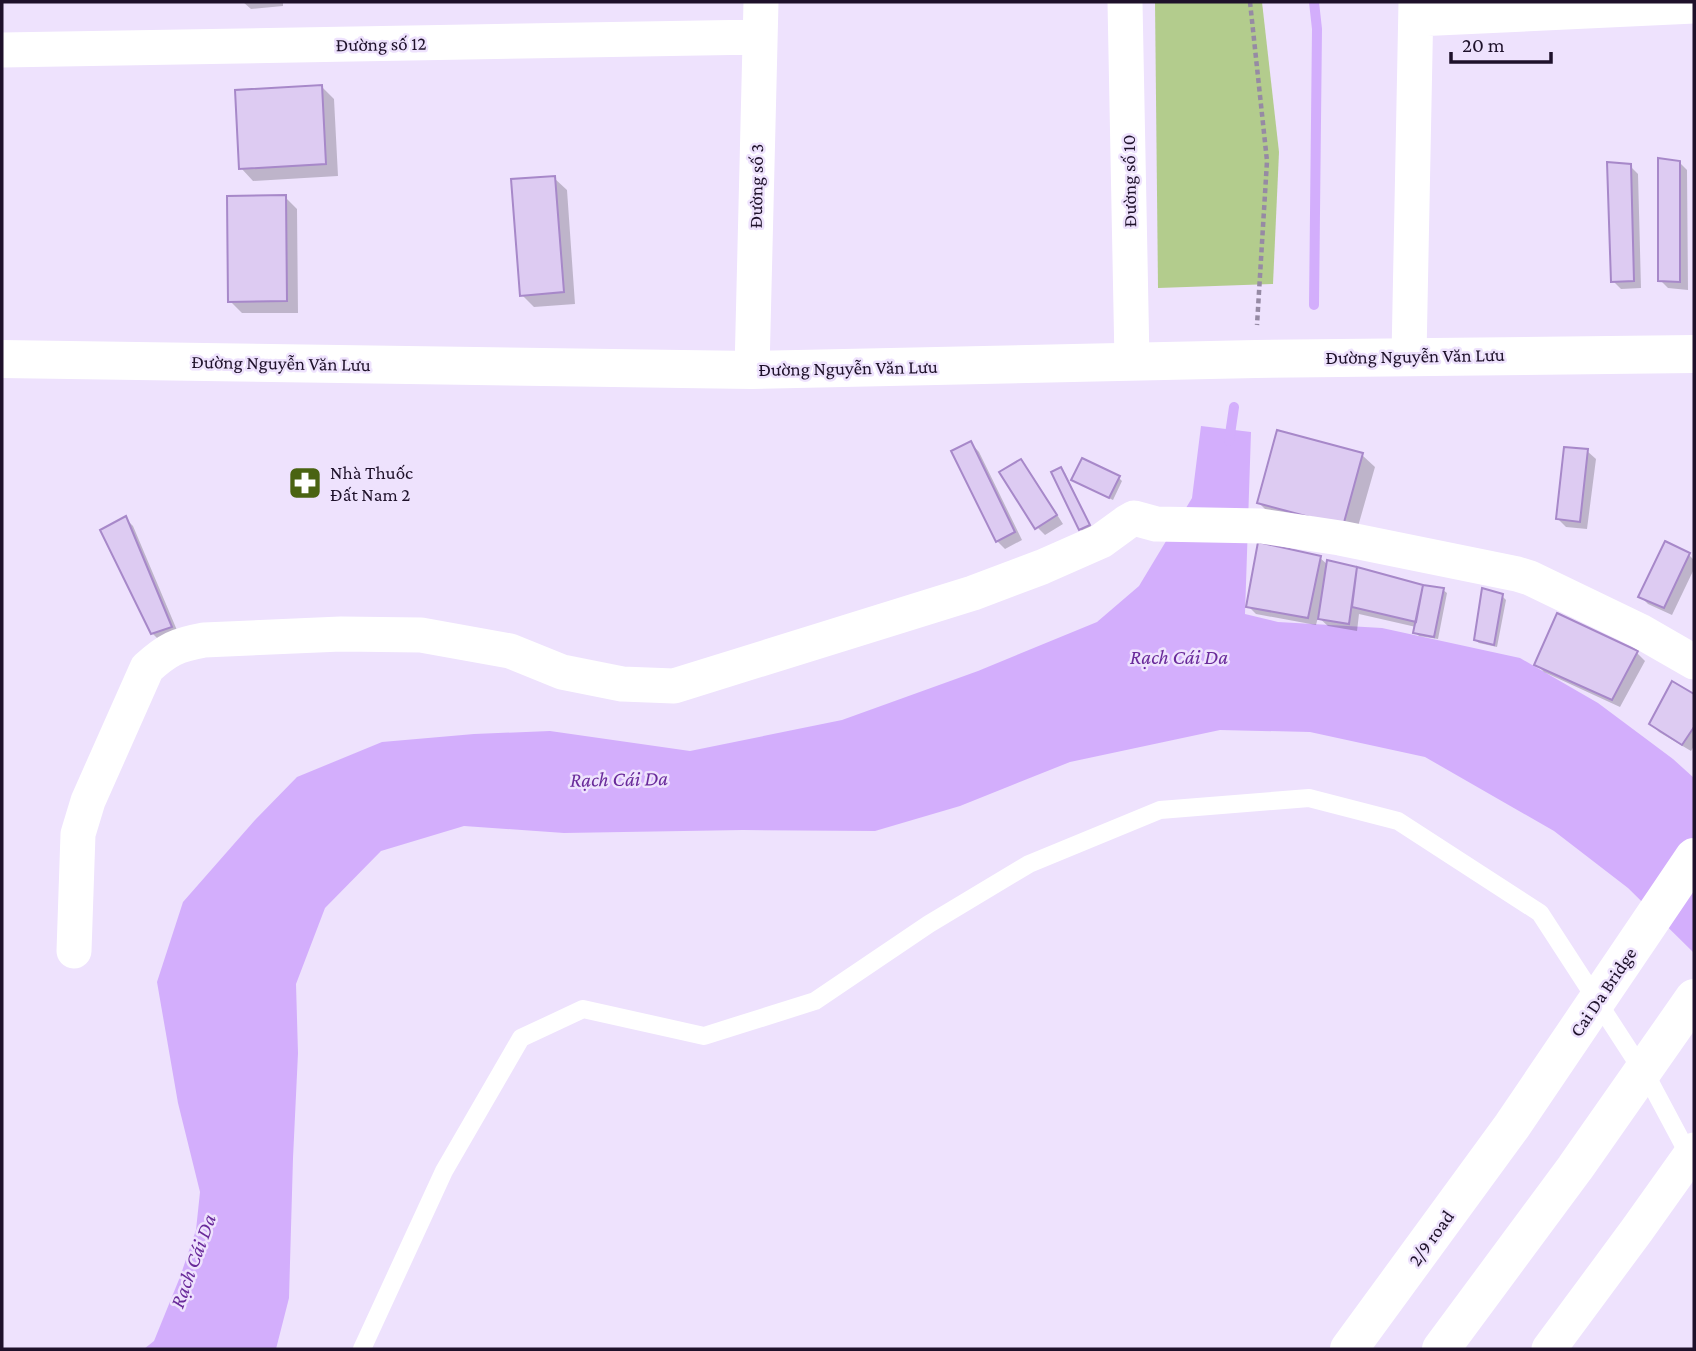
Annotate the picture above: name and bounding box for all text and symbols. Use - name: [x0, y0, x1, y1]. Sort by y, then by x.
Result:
- scale bar: [1451, 21, 1551, 65]
- street label: Đường số 12: [335, 33, 427, 55]
- text: 20 m: [1462, 33, 1505, 57]
- street label: Đường số 10: [1118, 135, 1140, 227]
- street label: Đường số 3: [745, 144, 767, 228]
- street label: Đường Nguyễn Văn Lưu: [1325, 344, 1505, 368]
- street label: Đường Nguyễn Văn Lưu: [191, 351, 371, 375]
- street label: Đường Nguyễn Văn Lưu: [758, 356, 938, 380]
- place label: Nhà Thuốc Đất Nam 2: [330, 462, 413, 505]
- pharmacy icon: Nhà Thuốc Đất Nam 2: [286, 464, 324, 502]
- water label: Rạch Cái Da: [1130, 645, 1228, 669]
- water label: Rạch Cái Da: [570, 766, 668, 792]
- street label: Cai Da Bridge: [1565, 943, 1641, 1041]
- street label: 2/9 road: [1404, 1206, 1458, 1270]
- water label: Rạch Cái Da: [165, 1211, 221, 1311]

